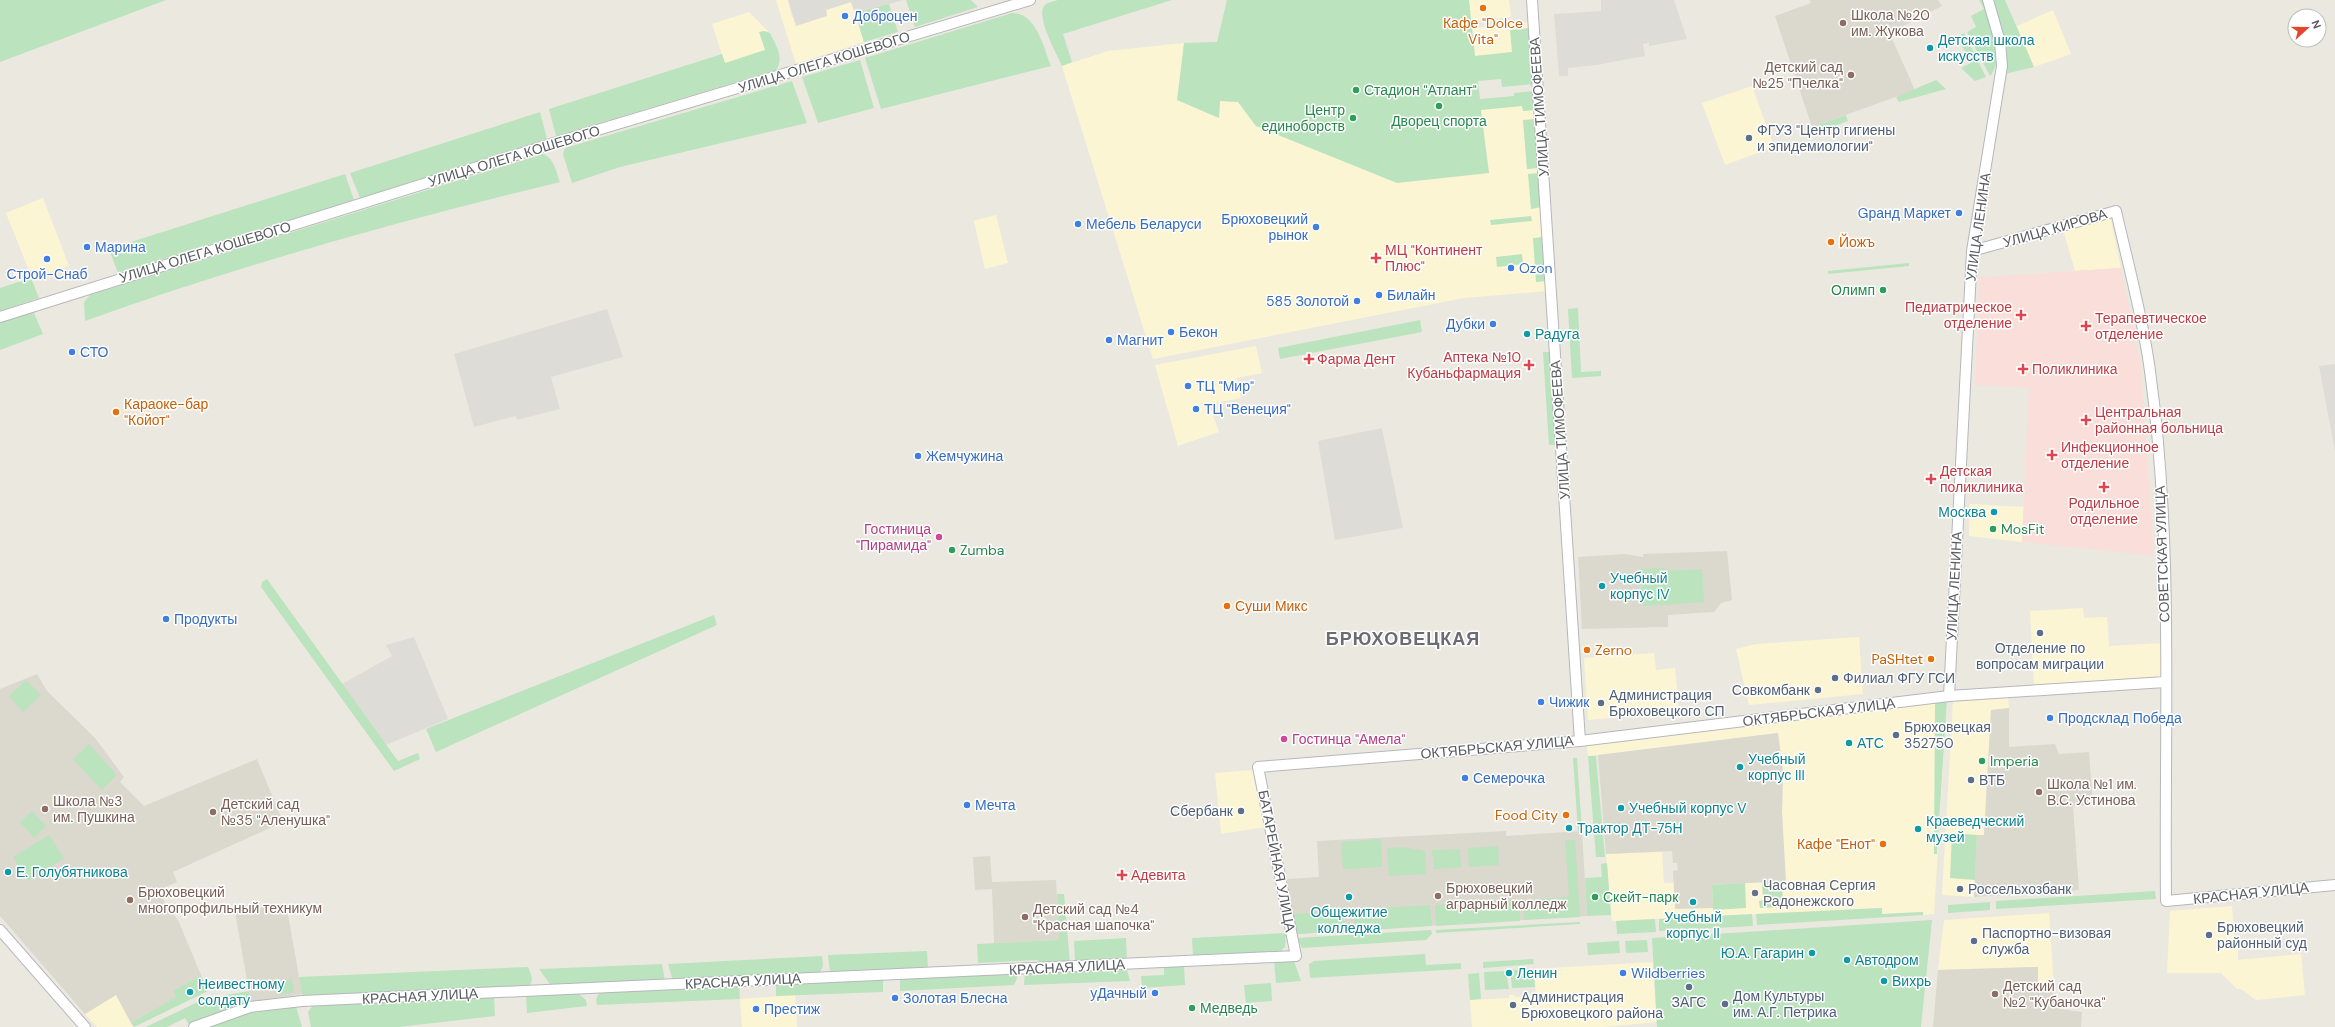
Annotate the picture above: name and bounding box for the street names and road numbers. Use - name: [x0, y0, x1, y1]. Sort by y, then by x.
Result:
- street label: УЛИЦА ОЛЕГА КОШЕВОГО: [736, 27, 912, 97]
- street label: УЛИЦА ТИМОФЕЕВА: [1525, 36, 1553, 177]
- street label: УЛИЦА ОЛЕГА КОШЕВОГО: [426, 121, 602, 191]
- street label: УЛИЦА ЛЕНИНА: [1961, 171, 1995, 282]
- street label: УЛИЦА КИРОВА: [2001, 204, 2110, 251]
- street label: УЛИЦА ОЛЕГА КОШЕВОГО: [117, 217, 293, 287]
- street label: УЛИЦА ТИМОФЕЕВА: [1546, 359, 1574, 500]
- street label: СОВЕТСКАЯ УЛИЦА: [2151, 485, 2173, 623]
- street label: УЛИЦА ЛЕНИНА: [1942, 530, 1966, 641]
- street label: ОКТЯБРЬСКАЯ УЛИЦА: [1742, 694, 1897, 730]
- street label: ОКТЯБРЬСКАЯ УЛИЦА: [1420, 731, 1575, 763]
- street label: БАТАРЕЙНАЯ УЛИЦА: [1254, 789, 1300, 934]
- street label: КРАСНАЯ УЛИЦА: [2192, 878, 2310, 908]
- street label: КРАСНАЯ УЛИЦА: [1008, 955, 1126, 979]
- street label: КРАСНАЯ УЛИЦА: [684, 969, 802, 993]
- street label: КРАСНАЯ УЛИЦА: [361, 984, 479, 1008]

